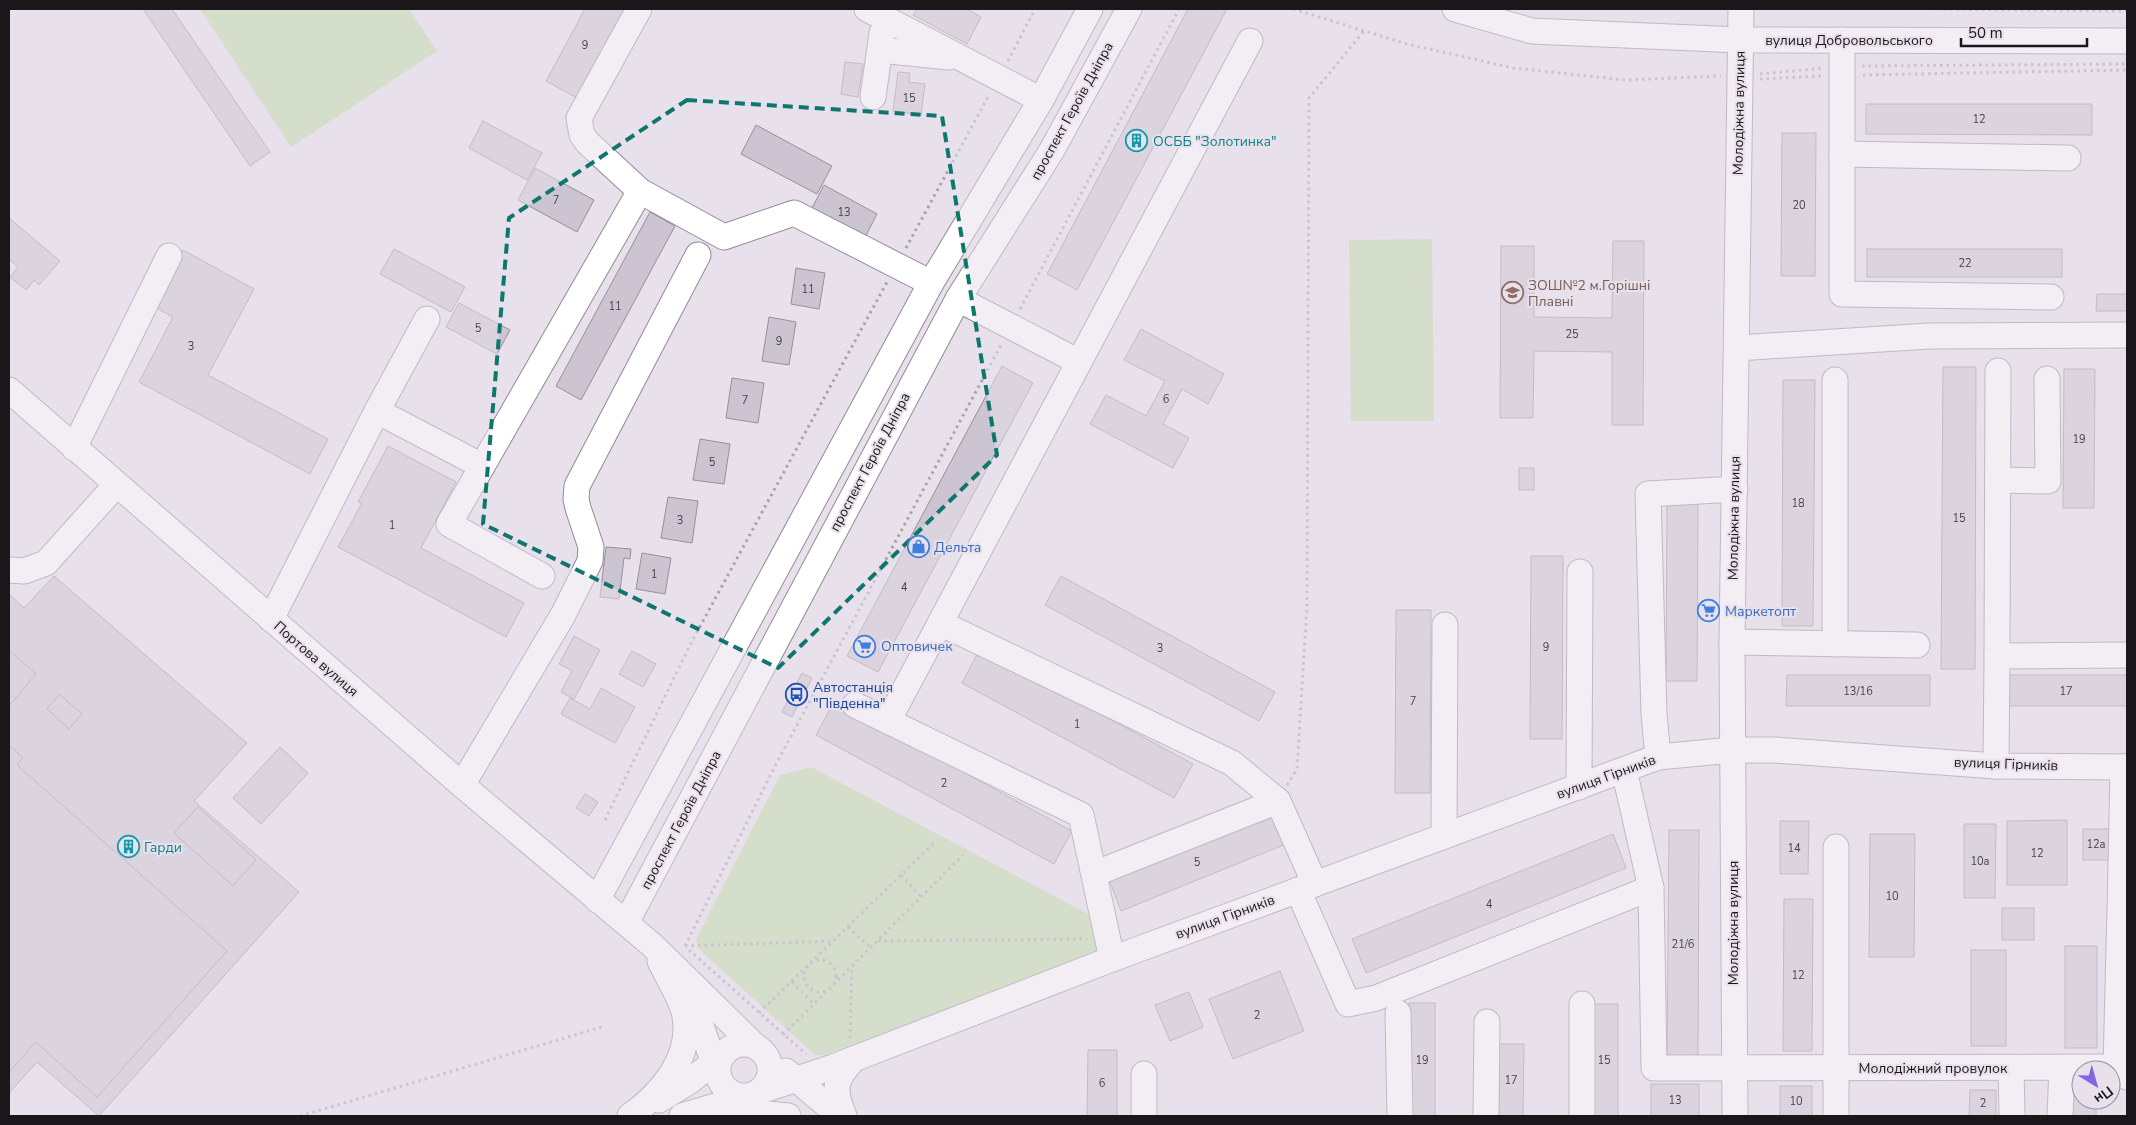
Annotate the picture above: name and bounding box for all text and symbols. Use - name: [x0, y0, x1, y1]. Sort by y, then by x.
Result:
- scale bar: [1961, 15, 2087, 47]
- text: 50 m: [1968, 23, 2003, 43]
- street label: вулиця Добровольського: [1765, 31, 1933, 50]
- house number: 9: [582, 38, 588, 53]
- street label: проспект Героїв Дніпра: [1026, 39, 1118, 183]
- street label: Молодіжна вулиця: [1728, 51, 1750, 175]
- house number: 15: [902, 91, 916, 106]
- house number: 12: [1972, 112, 1986, 127]
- building icon: ОСББ "Золотинка": [1125, 129, 1149, 153]
- place label: ОСББ "Золотинка": [1153, 132, 1276, 151]
- house number: 7: [553, 193, 559, 208]
- house number: 20: [1792, 198, 1806, 213]
- house number: 13: [837, 205, 851, 220]
- house number: 22: [1958, 256, 1972, 271]
- place label: ЗОШ№2 м.Горішні Плавні: [1528, 276, 1650, 311]
- school or university icon: ЗОШ№2 м.Горішні Плавні: [1500, 281, 1524, 305]
- house number: 11: [801, 282, 815, 297]
- house number: 11: [608, 299, 622, 314]
- house number: 5: [475, 321, 482, 336]
- house number: 25: [1565, 327, 1579, 342]
- house number: 9: [776, 334, 782, 349]
- house number: 3: [188, 339, 194, 354]
- street label: проспект Героїв Дніпра: [825, 389, 915, 535]
- house number: 6: [1163, 392, 1170, 407]
- house number: 7: [742, 393, 748, 408]
- house number: 19: [2072, 432, 2086, 447]
- house number: 5: [709, 455, 716, 470]
- street label: Молодіжна вулиця: [1723, 456, 1745, 580]
- house number: 18: [1791, 496, 1805, 511]
- house number: 15: [1952, 511, 1966, 526]
- house number: 3: [677, 513, 683, 528]
- house number: 1: [389, 518, 395, 533]
- shop icon: Дельта: [906, 535, 930, 559]
- place label: Дельта: [934, 538, 981, 557]
- house number: 1: [651, 567, 657, 582]
- house number: 4: [901, 580, 908, 595]
- supermarket icon: Маркетопт: [1697, 599, 1721, 623]
- place label: Маркетопт: [1725, 602, 1797, 621]
- street label: Портова вулиця: [270, 617, 362, 701]
- supermarket icon: Оптовичек: [853, 634, 877, 658]
- place label: Оптовичек: [881, 637, 953, 656]
- house number: 9: [1543, 640, 1549, 655]
- house number: 3: [1157, 641, 1163, 656]
- place label: Автостанція "Південна": [813, 678, 893, 713]
- bus stop icon: Автостанція "Південна": [785, 683, 809, 707]
- house number: 13/16: [1843, 684, 1873, 699]
- house number: 17: [2059, 684, 2073, 699]
- house number: 7: [1410, 694, 1416, 709]
- house number: 1: [1074, 717, 1080, 732]
- street label: проспект Героїв Дніпра: [636, 747, 726, 893]
- street label: вулиця Гірників: [1554, 750, 1659, 804]
- street label: вулиця Гірників: [1954, 753, 2059, 775]
- house number: 2: [941, 776, 947, 791]
- building icon: Гарди: [116, 835, 140, 859]
- house number: 12а: [2086, 837, 2106, 852]
- place label: Гарди: [144, 838, 182, 857]
- house number: 14: [1787, 841, 1801, 856]
- house number: 12: [2030, 846, 2044, 861]
- house number: 10а: [1970, 854, 1990, 869]
- house number: 5: [1194, 855, 1201, 870]
- street label: Молодіжна вулиця: [1724, 861, 1743, 985]
- house number: 10: [1885, 889, 1899, 904]
- street label: вулиця Гірників: [1173, 890, 1278, 944]
- house number: 4: [1486, 897, 1493, 912]
- house number: 21/6: [1672, 937, 1695, 952]
- house number: 12: [1791, 968, 1805, 983]
- house number: 2: [1254, 1008, 1260, 1023]
- house number: 19: [1415, 1053, 1429, 1068]
- house number: 15: [1597, 1053, 1611, 1068]
- street label: Молодіжний провулок: [1859, 1059, 2008, 1078]
- north arrow: [2071, 1060, 2121, 1110]
- house number: 17: [1504, 1073, 1518, 1088]
- house number: 6: [1099, 1076, 1106, 1091]
- text: Пн: [2090, 1082, 2117, 1108]
- house number: 13: [1668, 1093, 1682, 1108]
- house number: 10: [1789, 1094, 1803, 1109]
- house number: 2: [1980, 1096, 1986, 1111]

